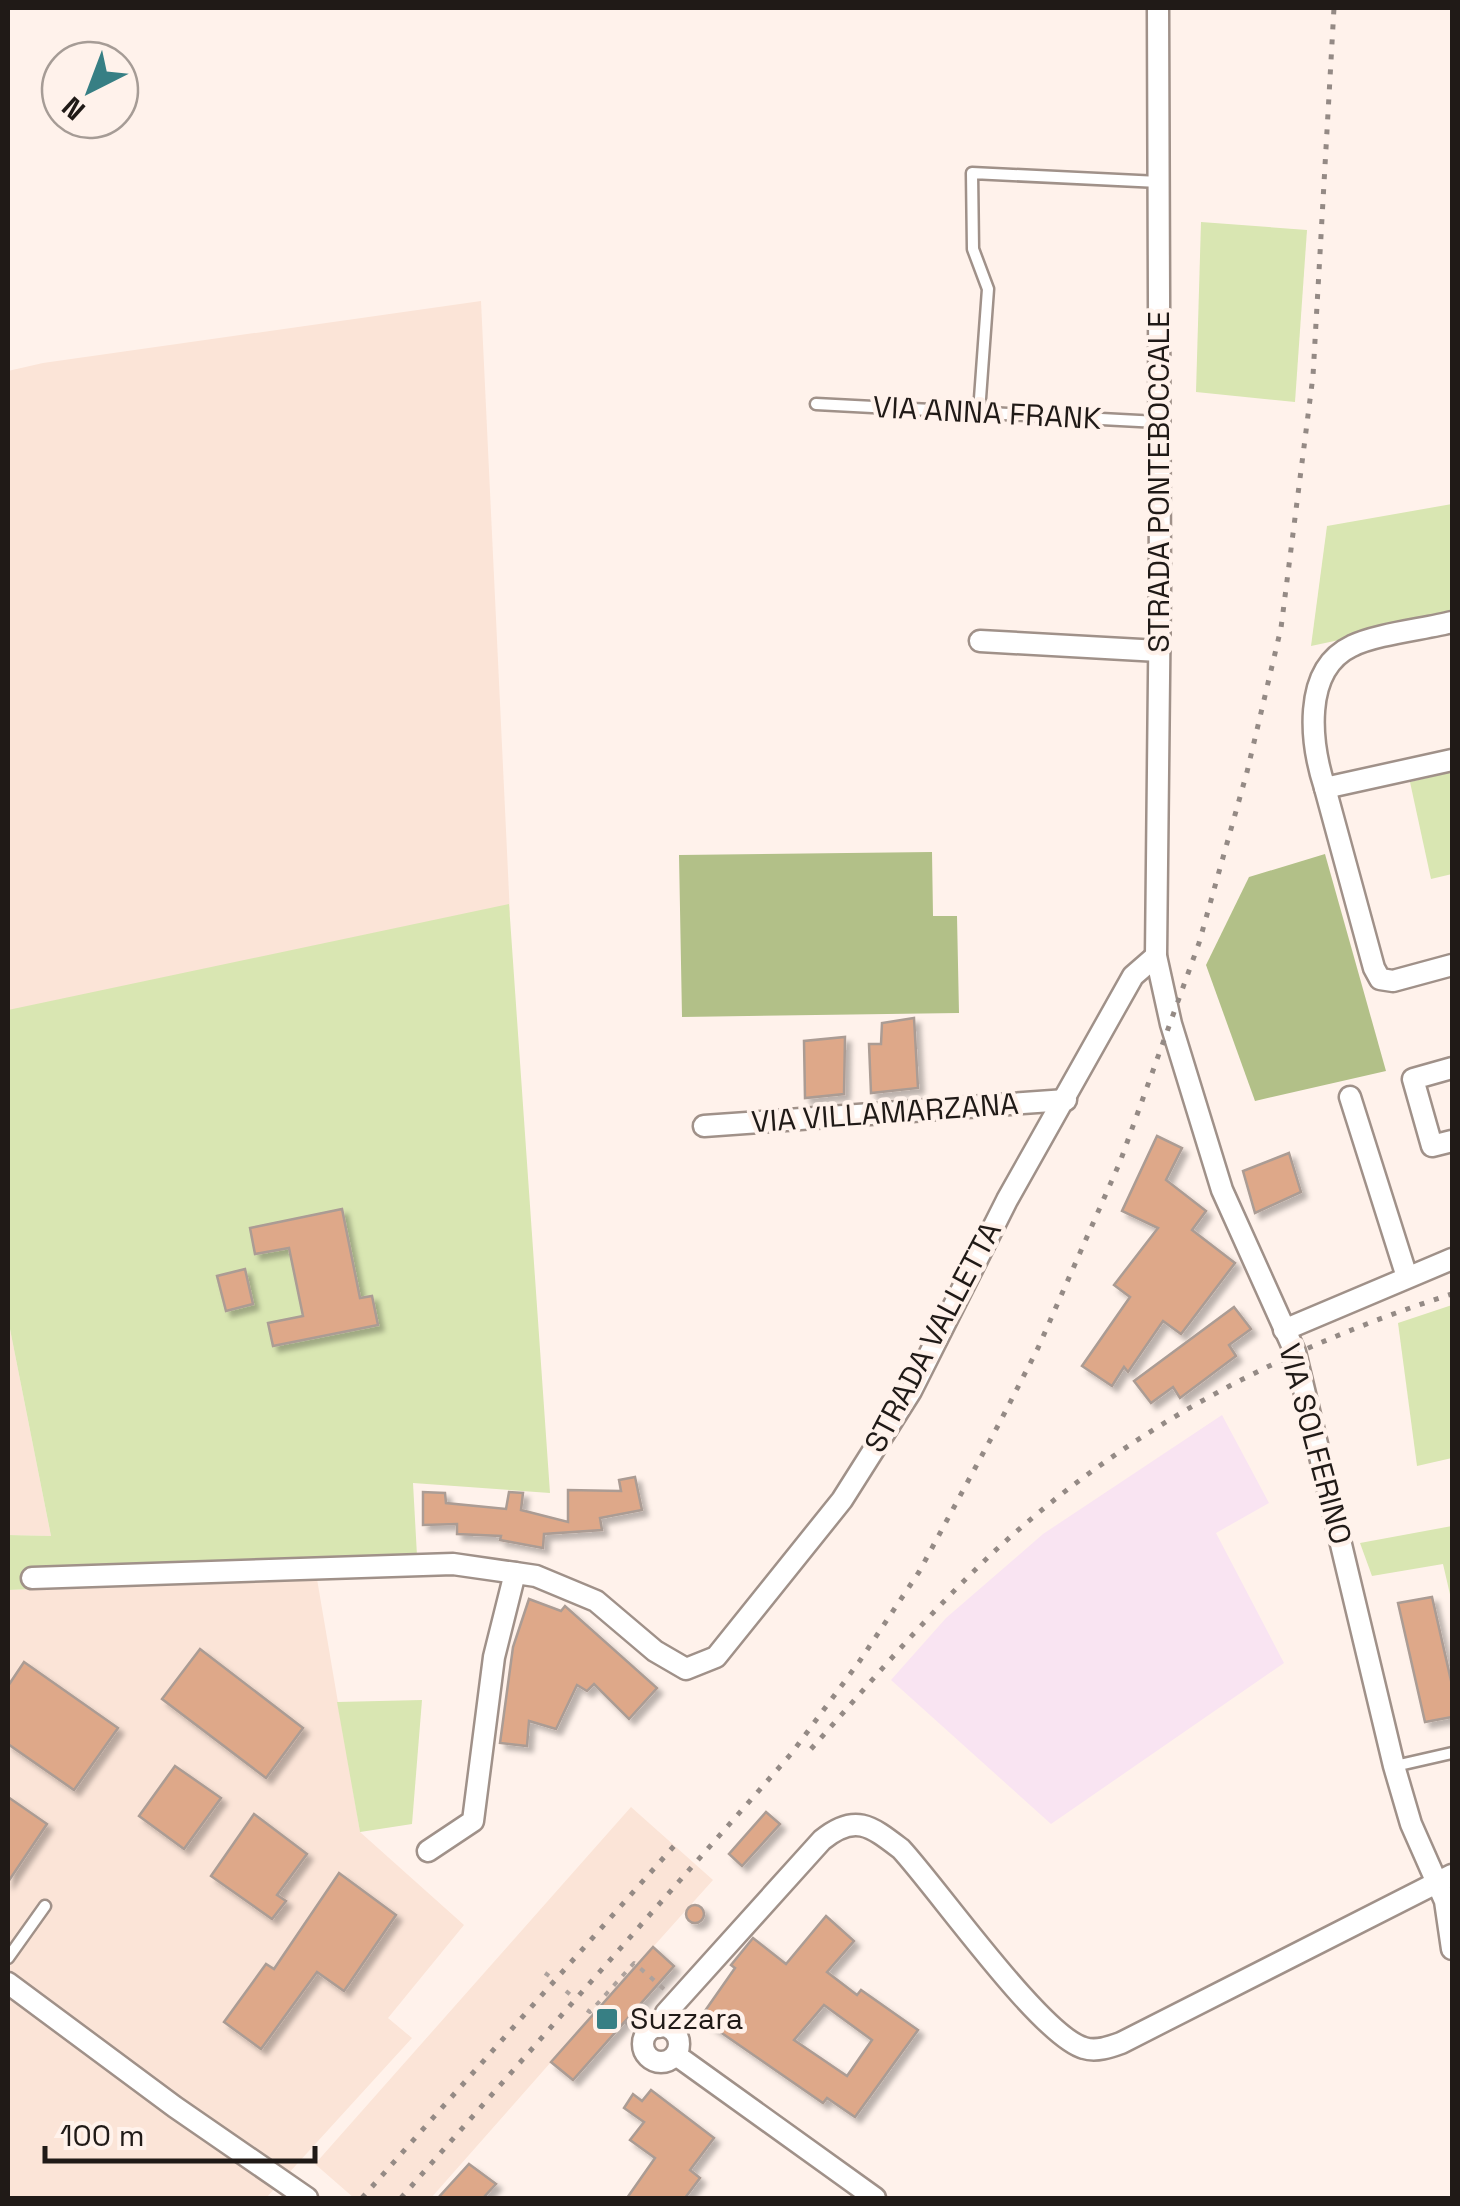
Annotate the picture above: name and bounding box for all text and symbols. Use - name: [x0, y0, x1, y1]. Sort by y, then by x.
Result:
- north arrow: [40, 40, 140, 140]
- text: N: [54, 89, 92, 128]
- street label: STRADA PONTEBOCCALE: [1139, 311, 1178, 653]
- street label: VIA ANNA FRANK: [872, 387, 1102, 438]
- street label: VIA VILLAMARZANA: [750, 1084, 1020, 1141]
- street label: STRADA VALLETTA: [855, 1215, 1010, 1459]
- street label: VIA SOLFERINO: [1270, 1339, 1361, 1549]
- place label: Suzzara: [630, 1999, 743, 2038]
- marker: Suzzara: [594, 2006, 620, 2032]
- scale bar: [45, 2101, 315, 2163]
- text: 100 m: [60, 2116, 145, 2155]

